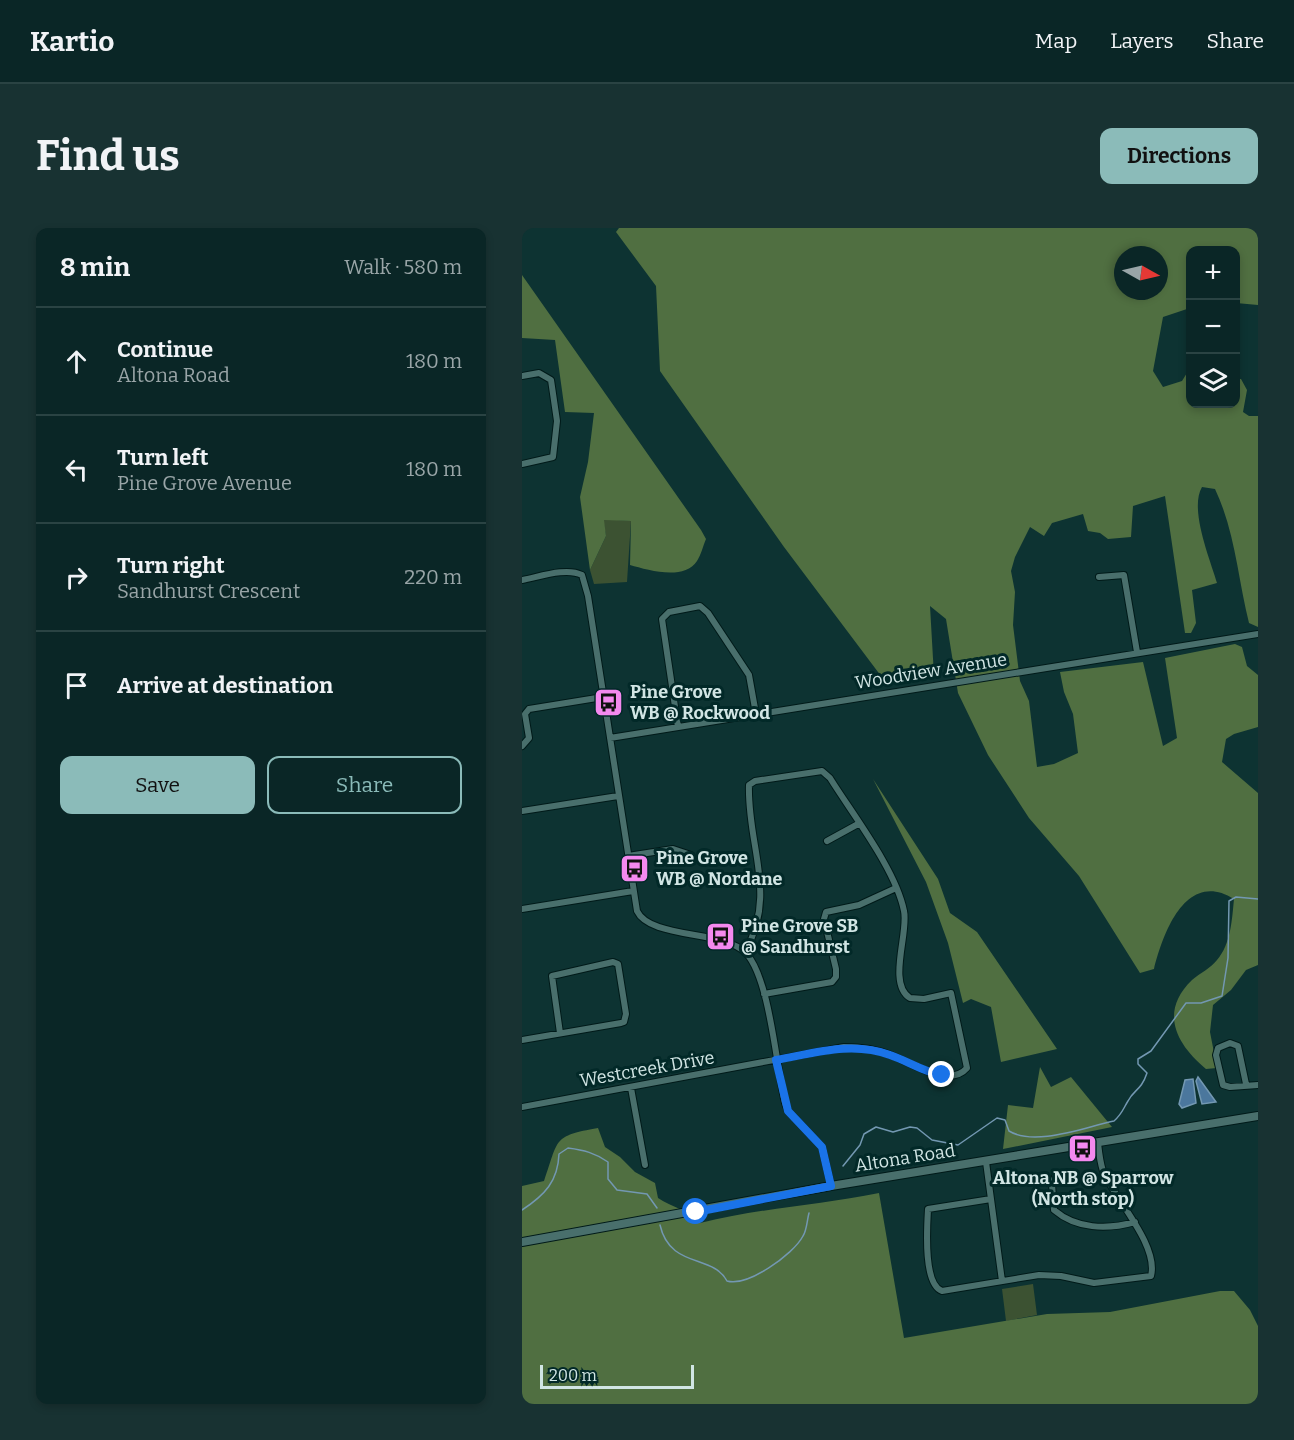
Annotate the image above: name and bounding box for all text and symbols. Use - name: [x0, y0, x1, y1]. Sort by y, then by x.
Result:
- text: Kartio: [30, 25, 114, 58]
- text: Map: [1035, 28, 1077, 54]
- text: Layers: [1110, 28, 1174, 54]
- text: Share: [1207, 28, 1264, 54]
- button: Directions: [1100, 128, 1258, 184]
- text: Find us: [36, 131, 180, 181]
- north arrow: [1114, 246, 1168, 300]
- map controls: [1186, 246, 1240, 408]
- button: +: [1186, 246, 1240, 300]
- text: 8 min: [60, 252, 130, 283]
- text: Walk · 580 m: [344, 255, 462, 279]
- button: −: [1186, 300, 1240, 354]
- text: Continue: [117, 336, 213, 363]
- icon: ahead: [60, 345, 93, 378]
- text: 180 m: [406, 349, 462, 373]
- button: layers: [1186, 354, 1240, 408]
- text: Altona Road: [117, 363, 230, 387]
- text: Turn left: [117, 444, 209, 471]
- icon: left: [60, 453, 93, 486]
- text: 180 m: [406, 457, 462, 481]
- text: Pine Grove Avenue: [117, 471, 292, 495]
- text: Turn right: [117, 552, 225, 579]
- icon: right: [60, 561, 93, 594]
- text: 220 m: [404, 565, 462, 589]
- text: Sandhurst Crescent: [117, 579, 300, 603]
- street label: Woodview Avenue: [853, 648, 1009, 694]
- icon: arrive: [60, 669, 93, 702]
- text: Arrive at destination: [117, 672, 333, 699]
- place label: Pine Grove WB @ Rockwood: [630, 681, 770, 724]
- bus stop icon: Pine Grove WB @ Rockwood: [593, 686, 625, 718]
- button: Save: [60, 756, 255, 814]
- button: Share: [267, 756, 462, 814]
- place label: Pine Grove WB @ Nordane: [656, 847, 783, 890]
- bus stop icon: Pine Grove WB @ Nordane: [619, 852, 651, 884]
- place label: Pine Grove SB @ Sandhurst: [741, 915, 858, 958]
- bus stop icon: Pine Grove SB @ Sandhurst: [704, 920, 736, 952]
- street label: Westcreek Drive: [578, 1046, 716, 1092]
- route end: [928, 1061, 954, 1087]
- bus stop icon: Altona NB @ Sparrow (North stop): [1067, 1133, 1099, 1165]
- street label: Altona Road: [853, 1139, 957, 1177]
- place label: Altona NB @ Sparrow (North stop): [992, 1167, 1175, 1210]
- route start: [682, 1198, 708, 1224]
- scale bar: [540, 1362, 694, 1390]
- text: 200 m: [549, 1366, 597, 1385]

